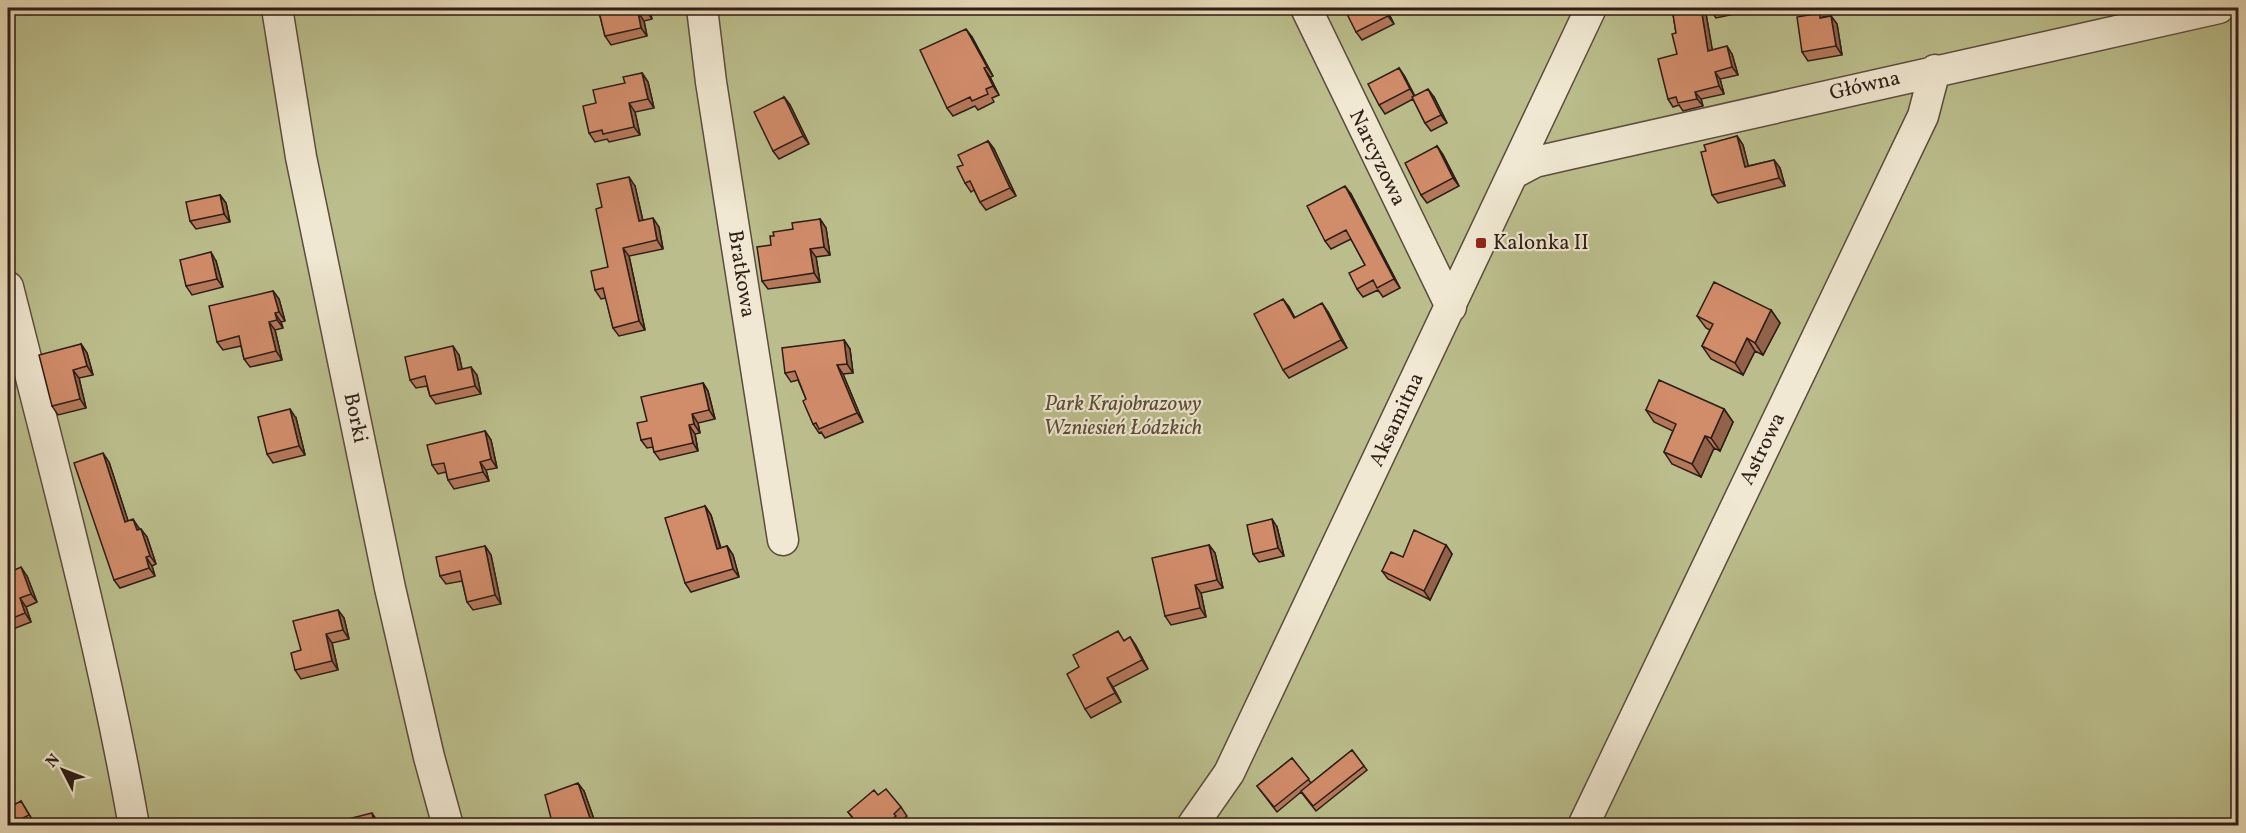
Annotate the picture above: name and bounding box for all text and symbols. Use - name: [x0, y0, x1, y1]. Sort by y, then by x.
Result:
- street label: Główna: [1827, 64, 1903, 108]
- street label: Narcyzowa: [1341, 105, 1413, 211]
- street label: Bratkowa: [720, 228, 762, 320]
- place label: Kalonka II: [1493, 229, 1589, 258]
- marker: Kalonka II: [1474, 236, 1488, 250]
- street label: Aksamitna: [1363, 368, 1431, 472]
- street label: Borki: [336, 390, 374, 446]
- park label: Park Krajobrazowy Wzniesień Łódzkich: [1044, 390, 1202, 443]
- street label: Astrowa: [1733, 408, 1793, 490]
- north arrow: [33, 740, 93, 800]
- text: N: [41, 749, 66, 773]

